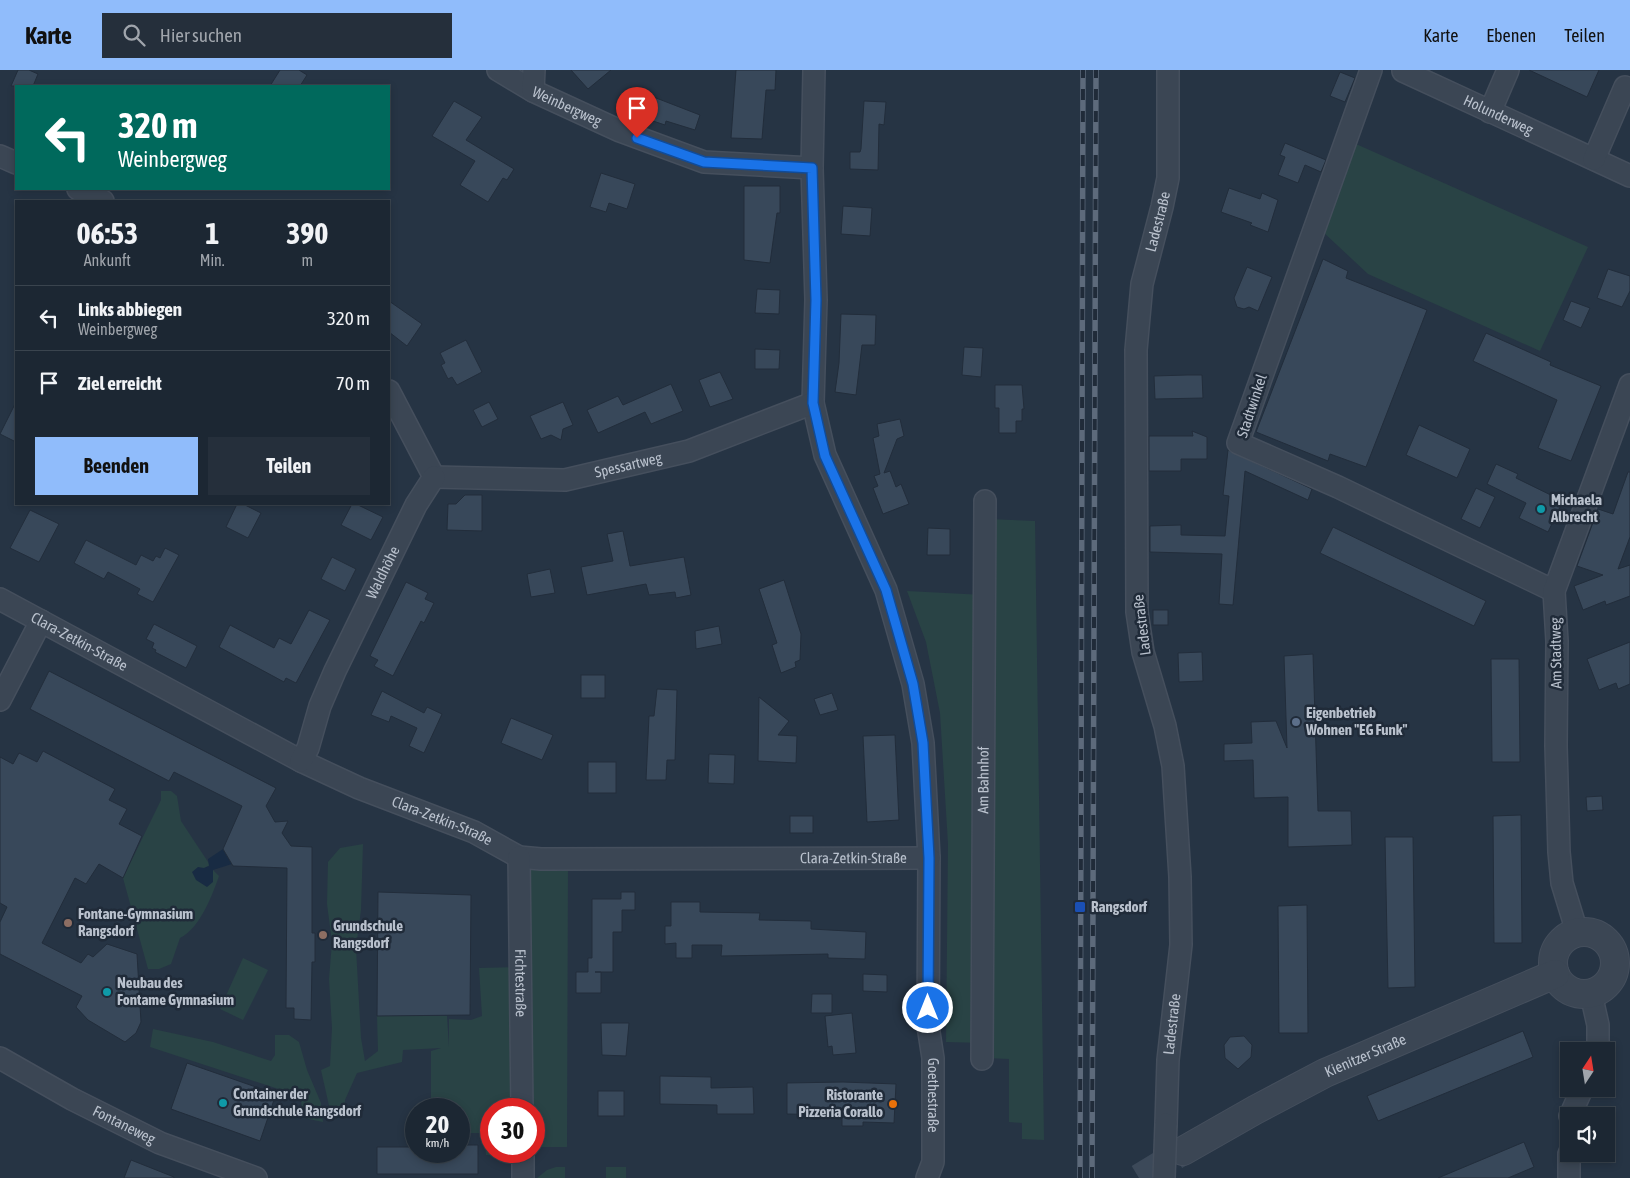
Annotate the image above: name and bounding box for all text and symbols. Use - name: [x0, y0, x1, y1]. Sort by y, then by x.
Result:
- search box: [102, 13, 452, 58]
- icon: search: [120, 21, 148, 49]
- text: Karte: [25, 22, 72, 49]
- text: Hier suchen: [160, 24, 242, 46]
- text: Karte: [1423, 25, 1458, 46]
- text: Ebenen: [1486, 25, 1536, 46]
- text: Teilen: [1564, 25, 1605, 46]
- street label: Weinbergweg: [530, 83, 605, 130]
- pin: [616, 87, 658, 138]
- street label: Holunderweg: [1461, 91, 1536, 138]
- icon: arrive: [623, 94, 651, 122]
- icon: left: [35, 105, 100, 170]
- text: 320 m: [118, 105, 197, 145]
- text: Weinbergweg: [118, 146, 227, 172]
- street label: Ladestraße: [1142, 190, 1173, 253]
- text: 06:53: [76, 216, 138, 250]
- text: 1: [205, 216, 219, 250]
- text: 390: [286, 216, 328, 250]
- text: Ankunft: [84, 251, 131, 269]
- text: Min.: [200, 251, 225, 269]
- text: m: [302, 251, 313, 269]
- text: Links abbiegen: [78, 298, 182, 320]
- icon: left: [35, 304, 63, 332]
- text: 320 m: [327, 307, 370, 329]
- text: Weinbergweg: [78, 320, 157, 338]
- icon: arrive: [35, 369, 63, 397]
- text: Ziel erreicht: [78, 372, 162, 394]
- text: 70 m: [336, 372, 370, 394]
- street label: Stadtwinkel: [1233, 372, 1270, 440]
- button: Beenden: [35, 437, 198, 495]
- button: Teilen: [208, 437, 370, 495]
- street label: Spessartweg: [593, 449, 664, 481]
- place label: Michaela Albrecht: [1550, 491, 1602, 525]
- marker: Michaela Albrecht: [1535, 503, 1547, 515]
- street label: Waldhöhe: [362, 543, 403, 602]
- street label: Ladestraße: [1129, 593, 1154, 657]
- street label: Clara-Zetkin-Straße: [28, 608, 131, 674]
- street label: Am Stadtweg: [1546, 617, 1565, 689]
- place label: Eigenbetrieb Wohnen "EG Funk": [1305, 704, 1407, 738]
- marker: Eigenbetrieb Wohnen "EG Funk": [1290, 716, 1302, 728]
- street label: Am Bahnhof: [974, 746, 992, 814]
- street label: Clara-Zetkin-Straße: [390, 792, 496, 849]
- street label: Clara-Zetkin-Straße: [800, 849, 907, 866]
- place label: Rangsdorf: [1091, 898, 1148, 915]
- marker: Rangsdorf: [1073, 900, 1087, 914]
- place label: Fontane-Gymnasium Rangsdorf: [78, 905, 193, 939]
- marker: Fontane-Gymnasium Rangsdorf: [62, 917, 74, 929]
- place label: Grundschule Rangsdorf: [333, 917, 403, 951]
- marker: Grundschule Rangsdorf: [317, 929, 329, 941]
- street label: Fichtestraße: [512, 949, 530, 1017]
- place label: Neubau des Fontame Gymnasium: [117, 974, 234, 1008]
- position arrow: [901, 981, 953, 1033]
- marker: Neubau des Fontame Gymnasium: [101, 986, 113, 998]
- street label: Ladestraße: [1160, 993, 1183, 1056]
- street label: Kienitzer Straße: [1322, 1030, 1409, 1080]
- north arrow: [1560, 1042, 1615, 1098]
- map controls: [1560, 1042, 1615, 1162]
- street label: Goethestraße: [925, 1058, 942, 1133]
- place label: Container der Grundschule Rangsdorf: [233, 1085, 362, 1119]
- place label: Ristorante Pizzeria Corallo: [798, 1086, 883, 1120]
- marker: Container der Grundschule Rangsdorf: [217, 1097, 229, 1109]
- speed limit sign: 30: [480, 1098, 545, 1163]
- marker: Ristorante Pizzeria Corallo: [887, 1098, 899, 1110]
- street label: Fontaneweg: [90, 1102, 159, 1147]
- button: sound: [1560, 1107, 1615, 1162]
- text: 20: [426, 1110, 449, 1138]
- text: km/h: [426, 1136, 449, 1150]

